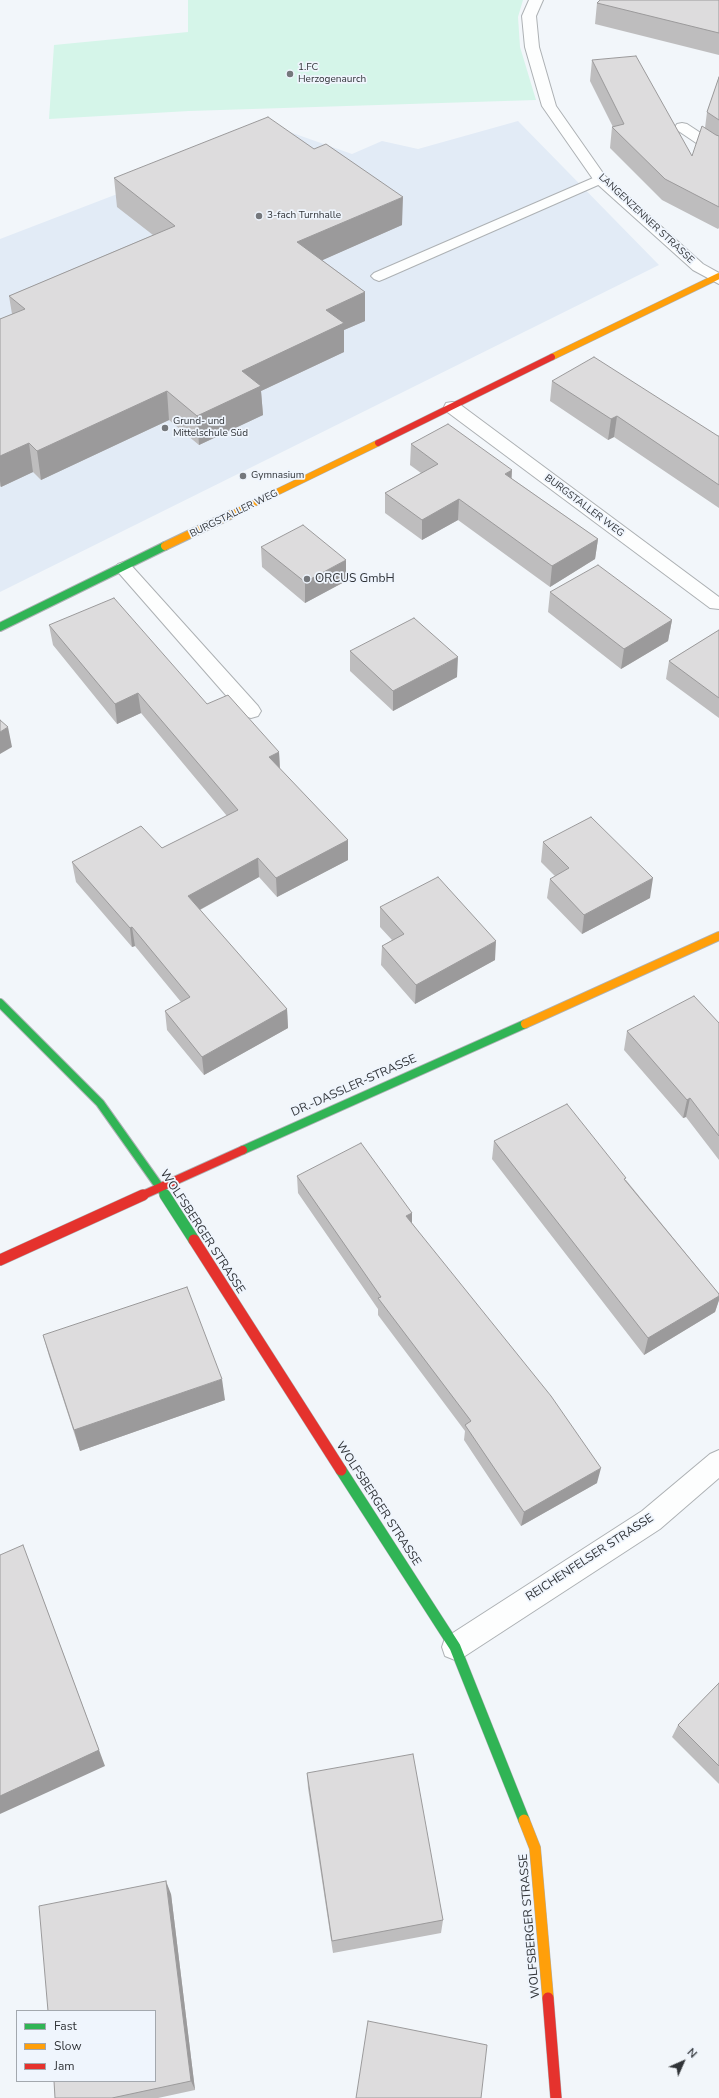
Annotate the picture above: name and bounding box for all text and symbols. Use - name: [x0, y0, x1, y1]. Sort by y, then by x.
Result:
- place label: 1.FC Herzogenaurch: [298, 62, 366, 86]
- marker: 1.FC Herzogenaurch: [285, 69, 295, 79]
- street label: LANGENZENNER STRASSE: [596, 172, 696, 266]
- place label: 3-fach Turnhalle: [267, 210, 341, 222]
- marker: 3-fach Turnhalle: [254, 211, 264, 221]
- place label: Grund- und Mittelschule Süd: [173, 416, 248, 440]
- marker: Grund- und Mittelschule Süd: [160, 423, 170, 433]
- place label: Gymnasium: [251, 470, 304, 482]
- marker: Gymnasium: [238, 471, 248, 481]
- street label: BURGSTALLER WEG: [542, 472, 626, 540]
- street label: BURGSTALLER WEG: [188, 487, 280, 541]
- place label: ORCUS GmbH: [315, 572, 395, 586]
- marker: ORCUS GmbH: [302, 574, 312, 584]
- street label: DR.-DASSLER-STRASSE: [289, 1052, 419, 1120]
- street label: WOLFSBERGER STRASSE: [156, 1167, 248, 1297]
- street label: WOLFSBERGER STRASSE: [332, 1439, 424, 1569]
- street label: REICHENFELSER STRASSE: [523, 1511, 657, 1605]
- street label: WOLFSBERGER STRASSE: [517, 1853, 543, 1999]
- legend: [16, 2010, 156, 2082]
- text: Fast: [54, 2018, 77, 2034]
- text: Slow: [54, 2038, 82, 2054]
- north arrow: [663, 2042, 703, 2082]
- text: N: [684, 2045, 700, 2061]
- text: Jam: [54, 2058, 75, 2074]

